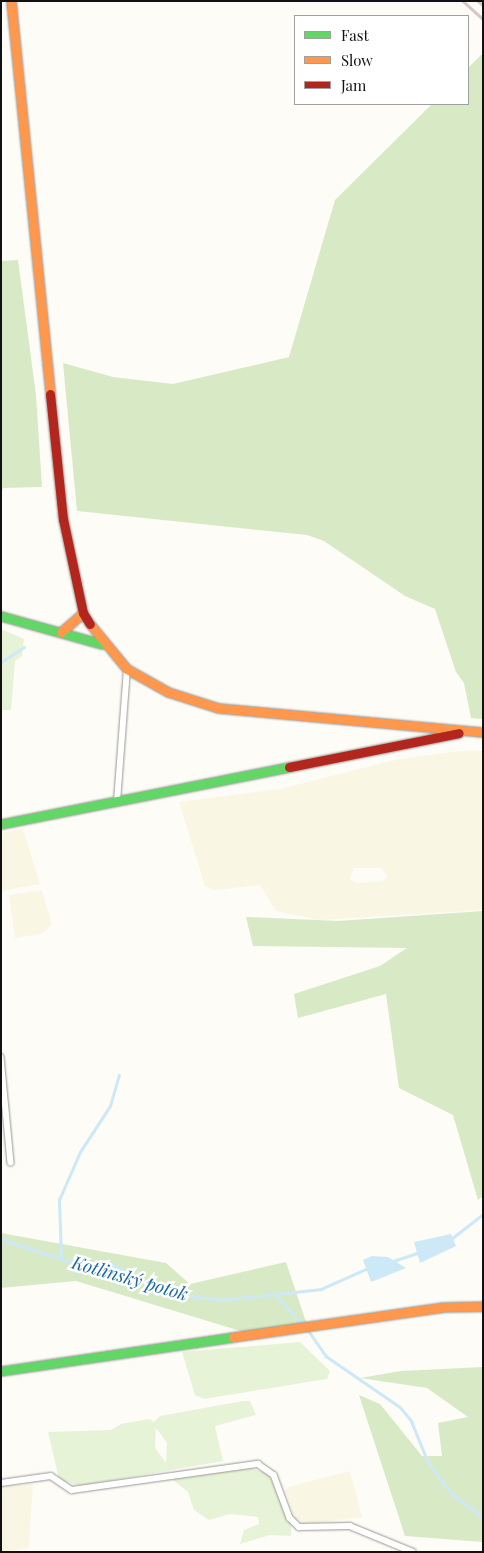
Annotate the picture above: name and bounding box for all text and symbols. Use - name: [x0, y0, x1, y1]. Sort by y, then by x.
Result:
- legend: [294, 15, 469, 105]
- text: Fast: [341, 25, 369, 45]
- text: Slow: [341, 50, 373, 70]
- text: Jam: [341, 75, 366, 95]
- water label: Kotlinský potok: [70, 1251, 190, 1305]

